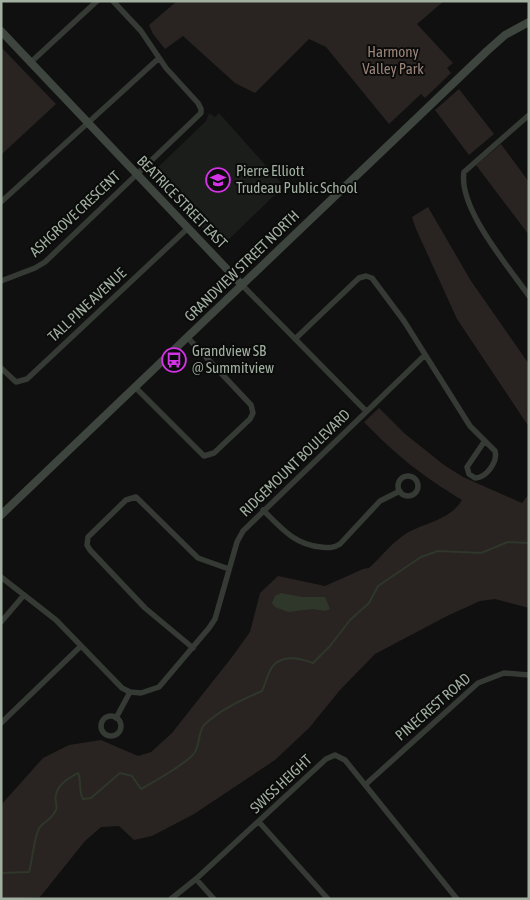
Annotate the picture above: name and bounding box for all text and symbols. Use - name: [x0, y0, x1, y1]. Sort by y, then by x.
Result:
- park label: Harmony Valley Park: [362, 43, 424, 77]
- street label: BEATRICE STREET EAST: [134, 152, 231, 252]
- place label: Pierre Elliott Trudeau Public School: [236, 162, 358, 196]
- street label: ASHGROVE CRESCENT: [26, 167, 124, 260]
- school or university icon: Pierre Elliott Trudeau Public School: [205, 167, 231, 193]
- street label: GRANDVIEW STREET NORTH: [181, 207, 302, 325]
- street label: TALL PINE AVENUE: [44, 264, 130, 345]
- place label: Grandview SB @ Summitview: [192, 342, 274, 376]
- bus stop icon: Grandview SB @ Summitview: [161, 347, 187, 373]
- street label: RIDGEMOUNT BOULEVARD: [236, 406, 353, 520]
- street label: PINECREST ROAD: [392, 669, 474, 744]
- street label: SWISS HEIGHT: [246, 751, 315, 816]

